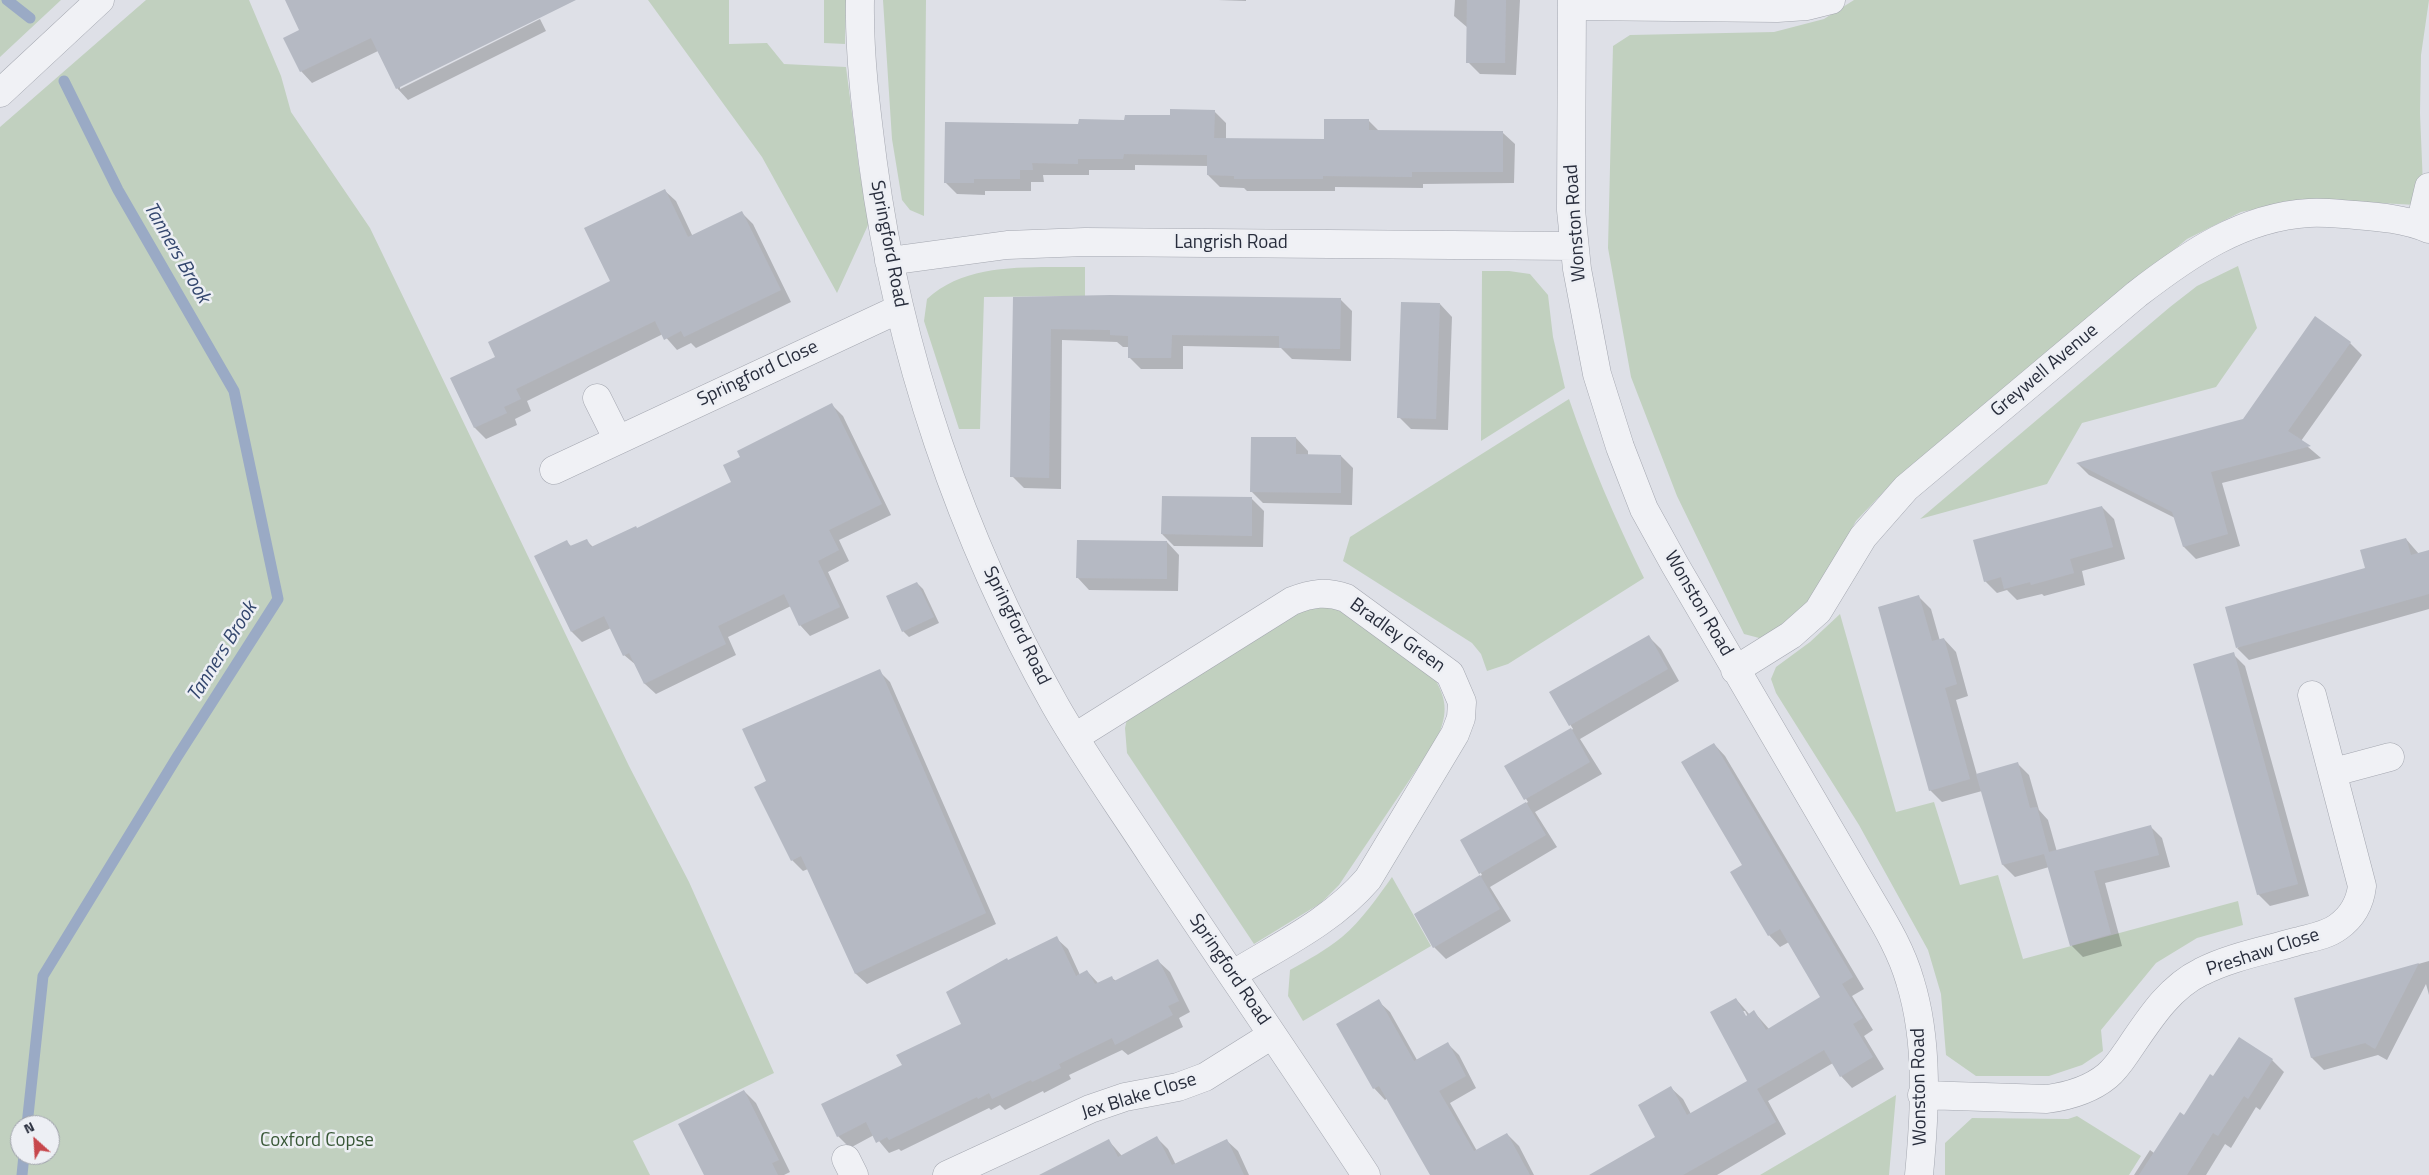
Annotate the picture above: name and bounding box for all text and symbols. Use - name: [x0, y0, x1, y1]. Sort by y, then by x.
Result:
- street label: Wonston Road: [1561, 163, 1591, 283]
- street label: Springford Road: [865, 179, 911, 309]
- water label: Tanners Brook: [137, 198, 215, 308]
- street label: Langrish Road: [1174, 232, 1288, 254]
- street label: Greywell Avenue: [1987, 320, 2103, 422]
- street label: Springford Close: [694, 336, 822, 412]
- street label: Wonston Road: [1659, 547, 1737, 661]
- street label: Springford Road: [978, 563, 1054, 689]
- street label: Bradley Green: [1345, 594, 1449, 678]
- water label: Tanners Brook: [183, 598, 263, 706]
- street label: Springford Road: [1184, 910, 1274, 1030]
- street label: Preshaw Close: [2204, 924, 2322, 982]
- street label: Wonston Road: [1908, 1028, 1932, 1146]
- street label: Jex Blake Close: [1079, 1069, 1199, 1125]
- north arrow: [10, 1115, 60, 1165]
- text: N: [20, 1115, 38, 1139]
- park label: Coxford Copse: [260, 1130, 374, 1152]

